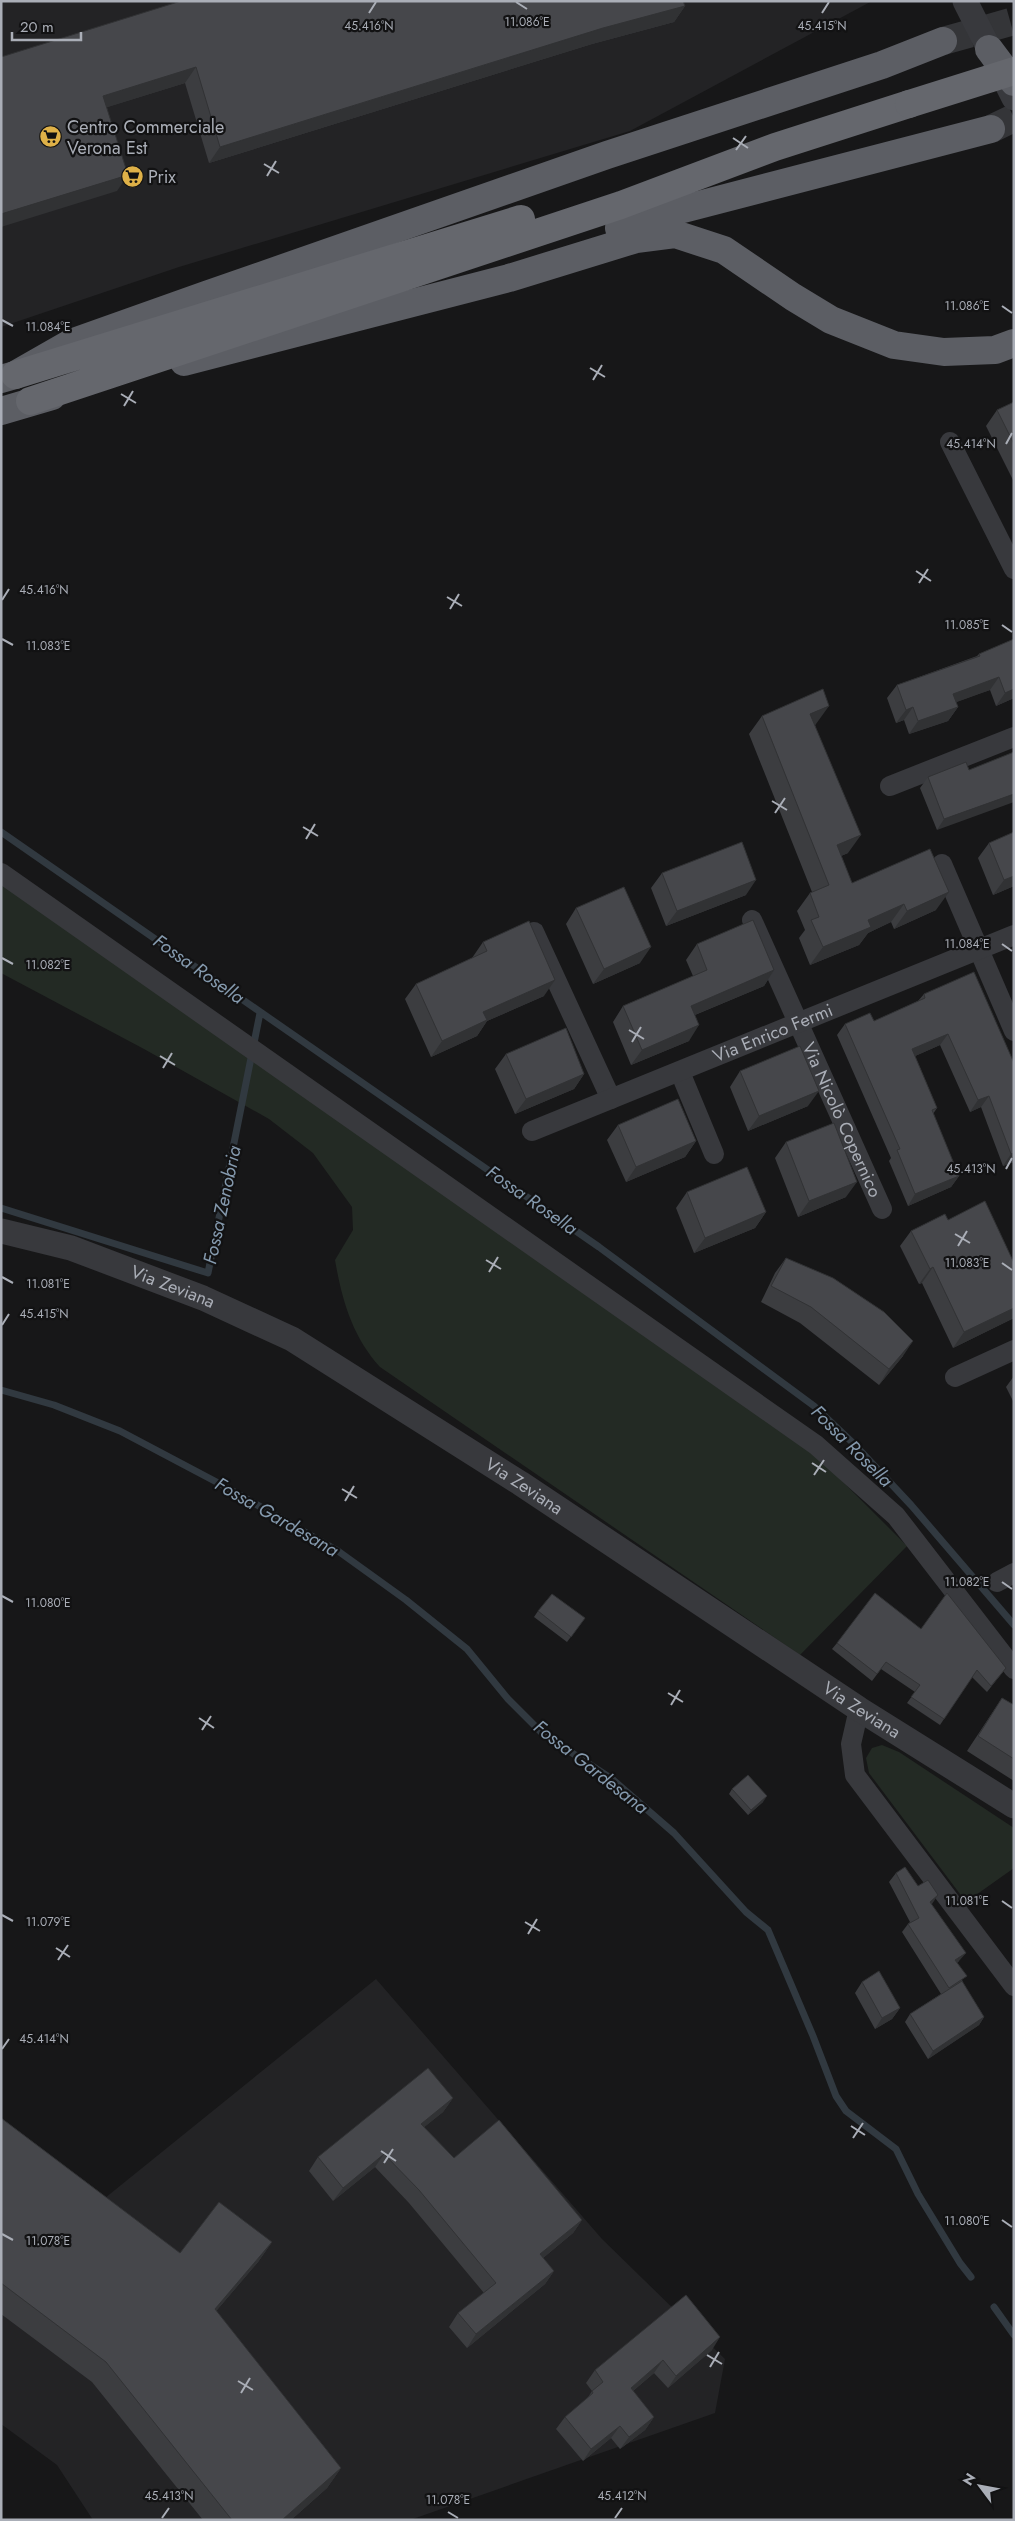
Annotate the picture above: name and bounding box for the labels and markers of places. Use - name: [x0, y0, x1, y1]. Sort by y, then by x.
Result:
- place label: Centro Commerciale Verona Est: [67, 114, 224, 161]
- supermarket icon: Centro Commerciale Verona Est: [39, 125, 63, 149]
- place label: Prix: [148, 164, 176, 190]
- supermarket icon: Prix: [120, 165, 144, 189]

